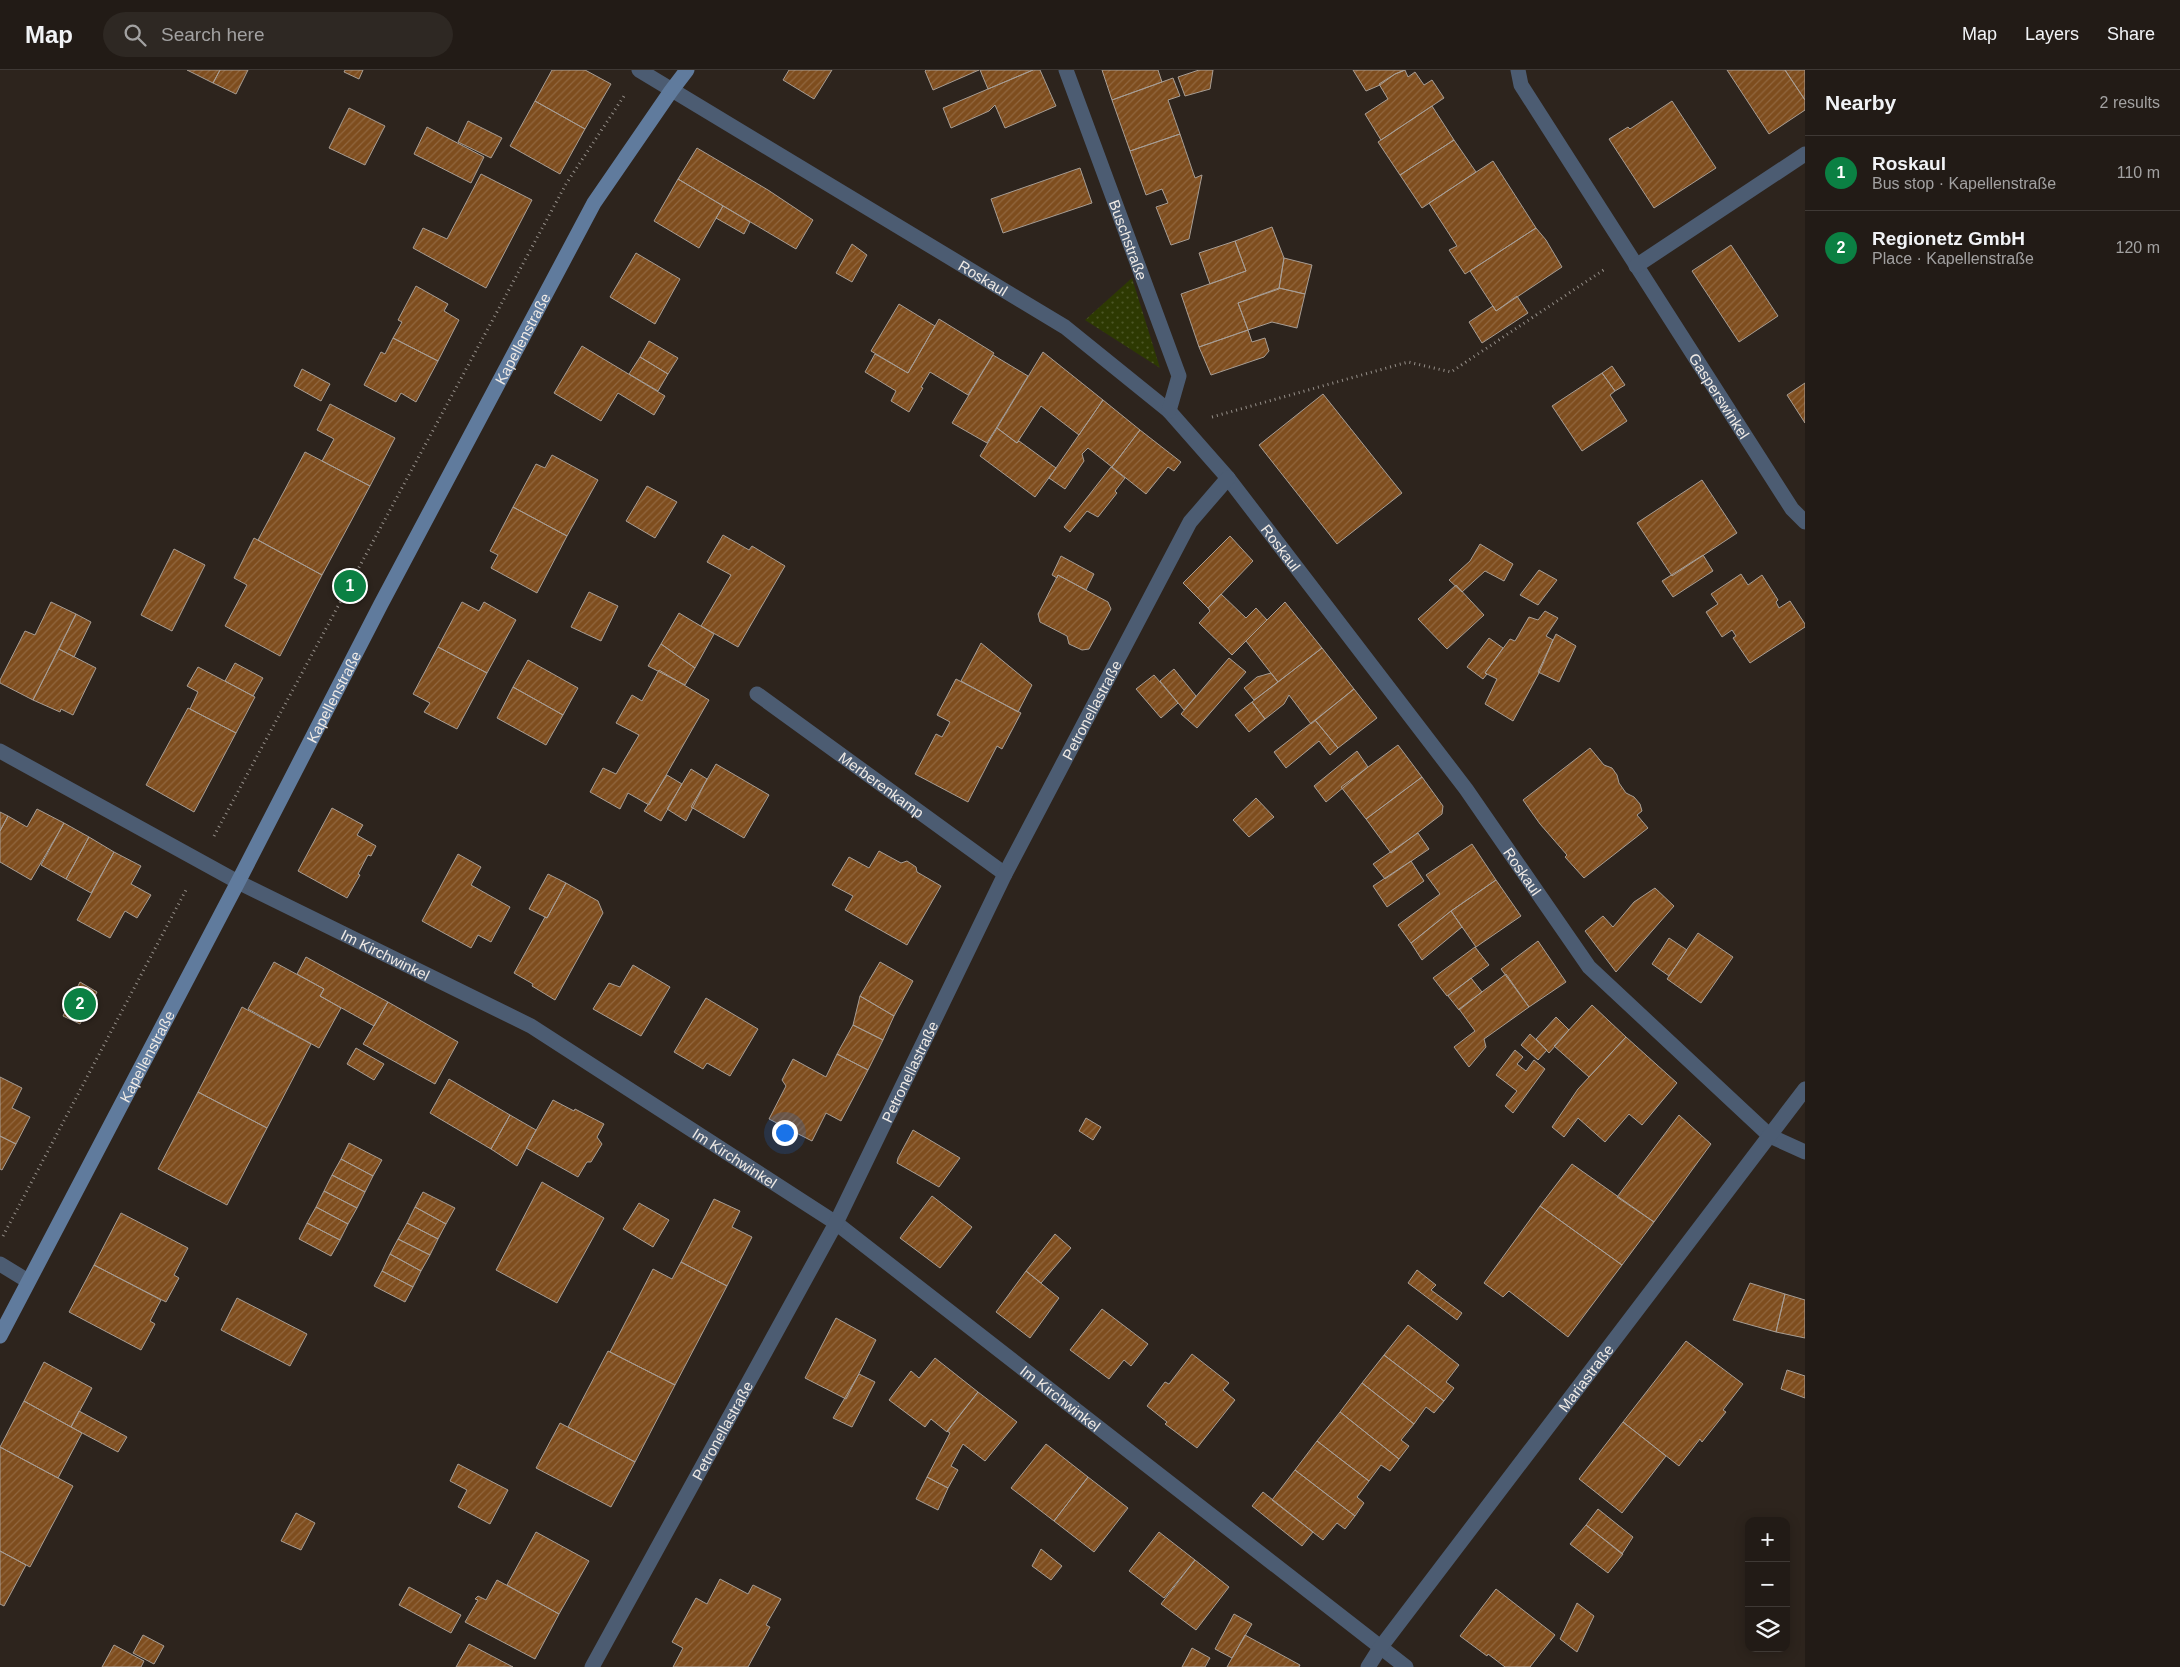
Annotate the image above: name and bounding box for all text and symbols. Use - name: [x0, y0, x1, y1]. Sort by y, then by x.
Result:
- search box: [103, 12, 453, 57]
- text: Map: [25, 21, 73, 48]
- icon: search: [121, 21, 149, 49]
- text: Search here: [161, 24, 265, 45]
- text: Map: [1962, 24, 1997, 44]
- text: Layers: [2025, 24, 2079, 44]
- text: Share: [2107, 24, 2155, 44]
- text: Nearby: [1825, 91, 1896, 114]
- text: 2 results: [2100, 94, 2160, 111]
- text: Roskaul: [1872, 153, 1946, 174]
- text: 1: [1837, 164, 1845, 181]
- text: 110 m: [2117, 164, 2160, 181]
- text: Bus stop · Kapellenstraße: [1872, 175, 2056, 192]
- street label: Buschstraße: [1106, 197, 1151, 282]
- text: Regionetz GmbH: [1872, 228, 2025, 249]
- text: 2: [1837, 239, 1845, 256]
- text: 120 m: [2116, 239, 2160, 256]
- text: Place · Kapellenstraße: [1872, 250, 2034, 267]
- street label: Roskaul: [956, 256, 1011, 299]
- street label: Kapellenstraße: [491, 290, 553, 387]
- street label: Gasperswinkel: [1686, 350, 1753, 442]
- street label: Roskaul: [1258, 521, 1304, 574]
- pin: 1: [334, 567, 366, 605]
- street label: Kapellenstraße: [303, 648, 364, 745]
- street label: Petronellastraße: [1058, 657, 1124, 762]
- street label: Merberenkamp: [836, 748, 927, 821]
- street label: Roskaul: [1500, 844, 1545, 898]
- street label: Im Kirchwinkel: [338, 926, 433, 983]
- pin: 2: [64, 985, 96, 1023]
- street label: Kapellenstraße: [116, 1007, 178, 1105]
- street label: Petronellastraße: [878, 1018, 941, 1125]
- your location: [772, 1120, 798, 1146]
- street label: Im Kirchwinkel: [690, 1124, 780, 1191]
- street label: Mariastraße: [1554, 1341, 1616, 1415]
- street label: Im Kirchwinkel: [1017, 1362, 1104, 1434]
- street label: Petronellastraße: [688, 1378, 756, 1483]
- map controls: [1745, 1517, 1790, 1652]
- button: +: [1745, 1517, 1790, 1562]
- button: −: [1745, 1562, 1790, 1607]
- button: layers: [1745, 1607, 1790, 1652]

